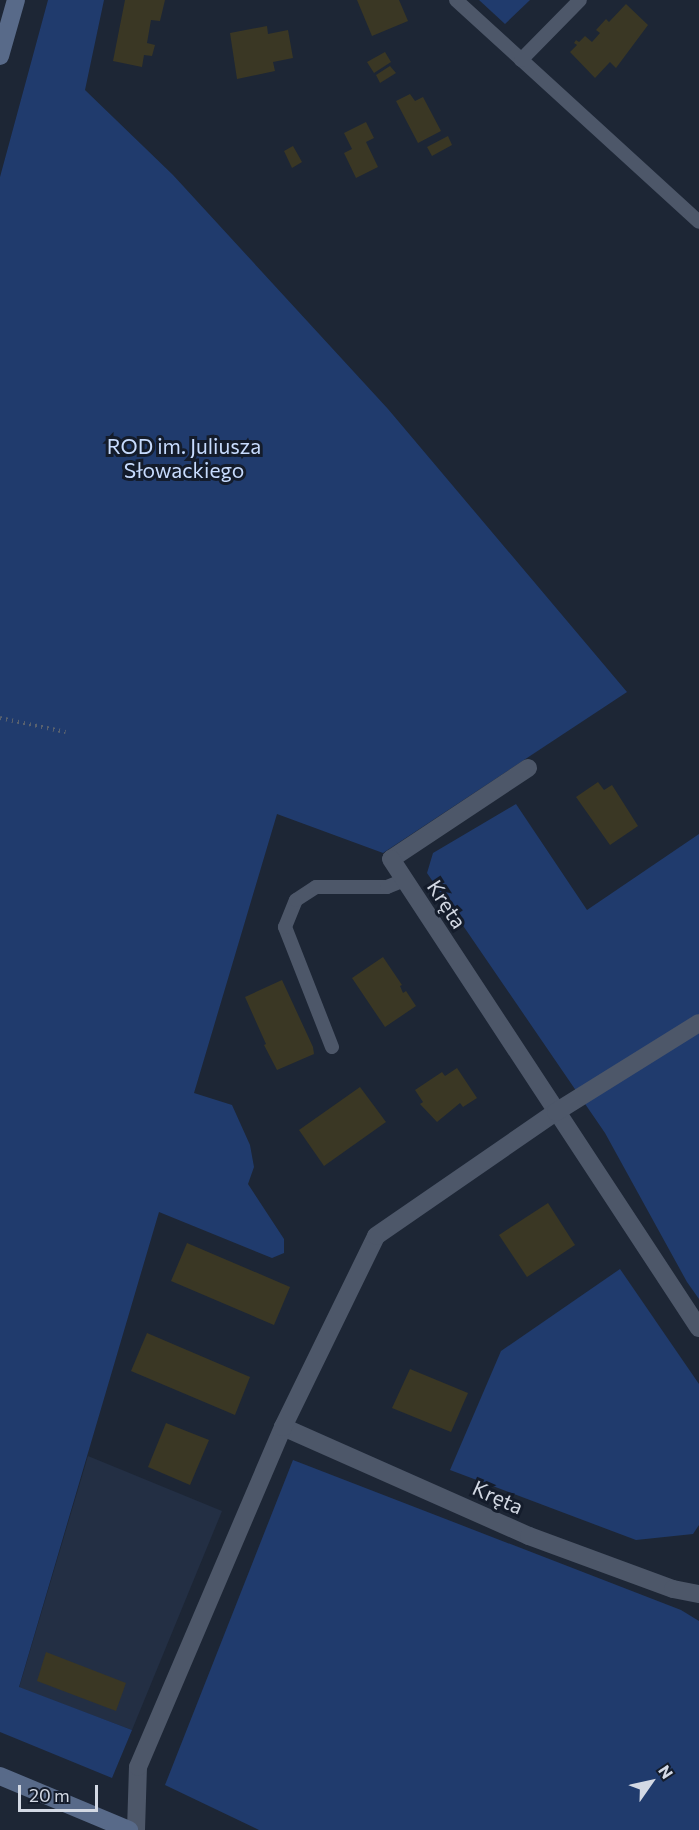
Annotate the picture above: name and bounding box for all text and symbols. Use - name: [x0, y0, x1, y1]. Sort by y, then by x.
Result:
- park label: ROD im. Juliusza Słowackiego: [107, 433, 261, 483]
- street label: Kręta: [422, 875, 472, 933]
- street label: Kręta: [469, 1475, 527, 1519]
- north arrow: [621, 1752, 681, 1812]
- text: N: [655, 1761, 678, 1782]
- scale bar: [21, 1773, 100, 1811]
- text: 20 m: [29, 1784, 70, 1806]

